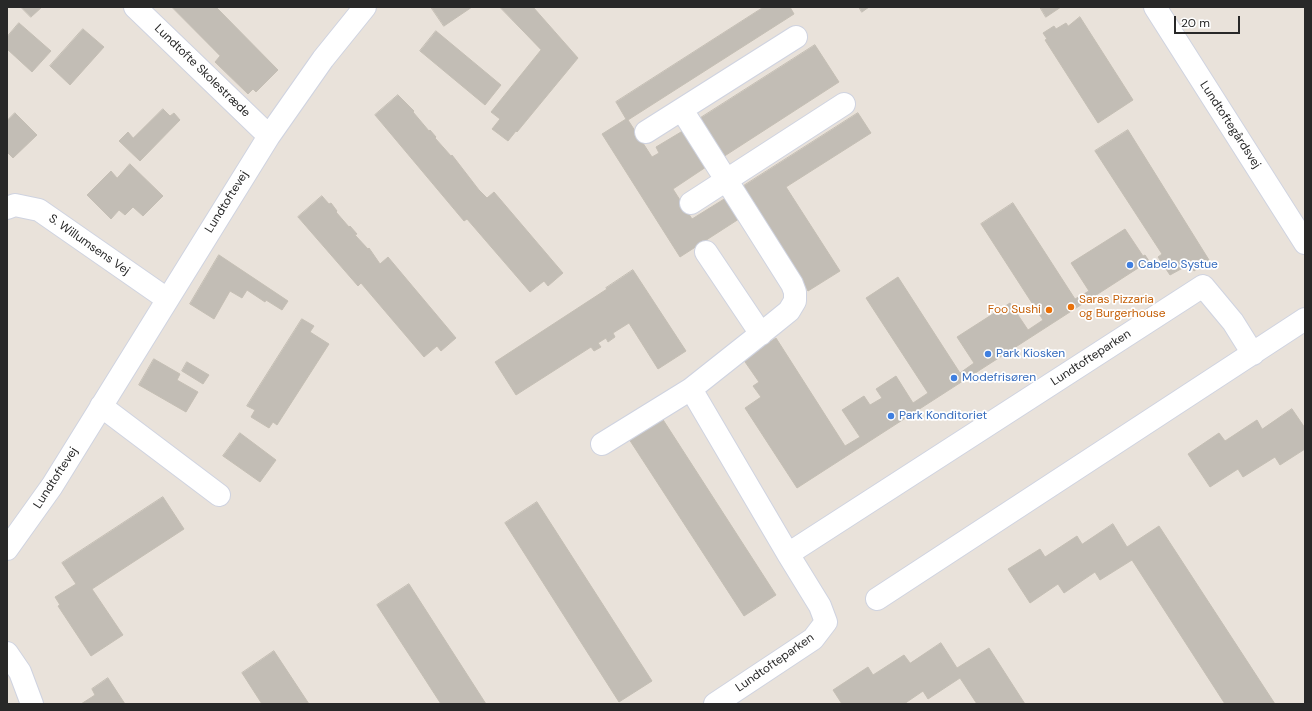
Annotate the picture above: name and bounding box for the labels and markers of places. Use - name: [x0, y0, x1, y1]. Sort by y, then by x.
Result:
- place label: Cabelo Systue: [1138, 258, 1218, 272]
- marker: Cabelo Systue: [1125, 260, 1135, 270]
- place label: Saras Pizzaria og Burgerhouse: [1079, 293, 1166, 321]
- marker: Saras Pizzaria og Burgerhouse: [1066, 302, 1076, 312]
- place label: Foo Sushi: [988, 303, 1041, 317]
- marker: Foo Sushi: [1044, 305, 1054, 315]
- place label: Park Kiosken: [996, 347, 1065, 361]
- marker: Park Kiosken: [983, 349, 993, 359]
- place label: Modefrisøren: [962, 371, 1036, 385]
- marker: Modefrisøren: [949, 373, 959, 383]
- place label: Park Konditoriet: [899, 409, 987, 423]
- marker: Park Konditoriet: [886, 411, 896, 421]

